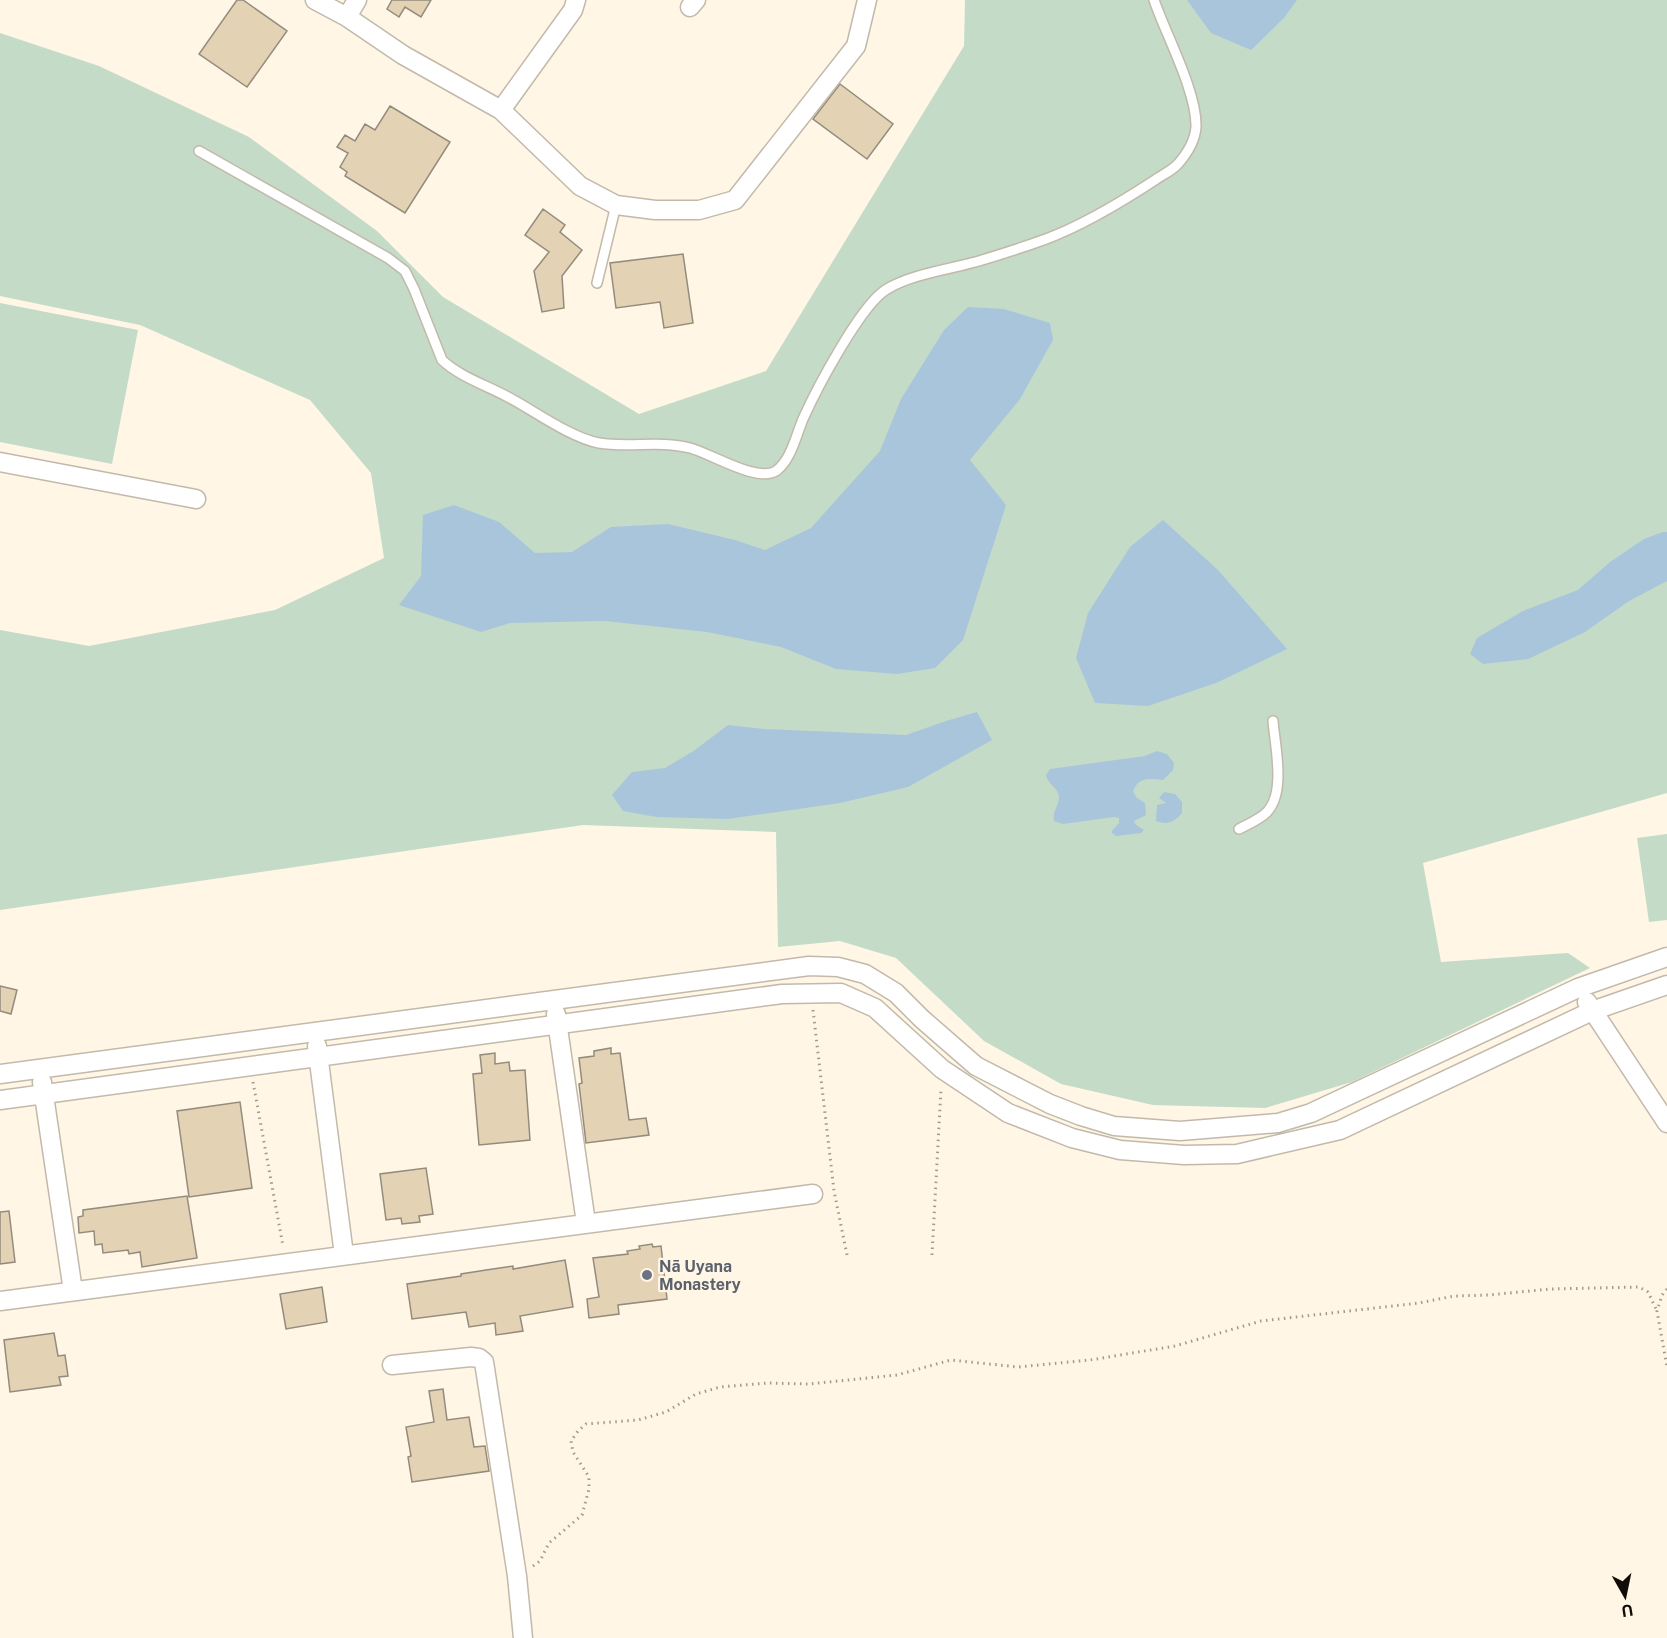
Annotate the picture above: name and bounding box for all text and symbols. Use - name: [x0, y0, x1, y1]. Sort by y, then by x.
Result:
- place label: Nā Uyana Monastery: [659, 1257, 741, 1294]
- marker: Nā Uyana Monastery: [640, 1268, 654, 1282]
- north arrow: [1595, 1566, 1655, 1626]
- text: U: [1620, 1600, 1634, 1621]

